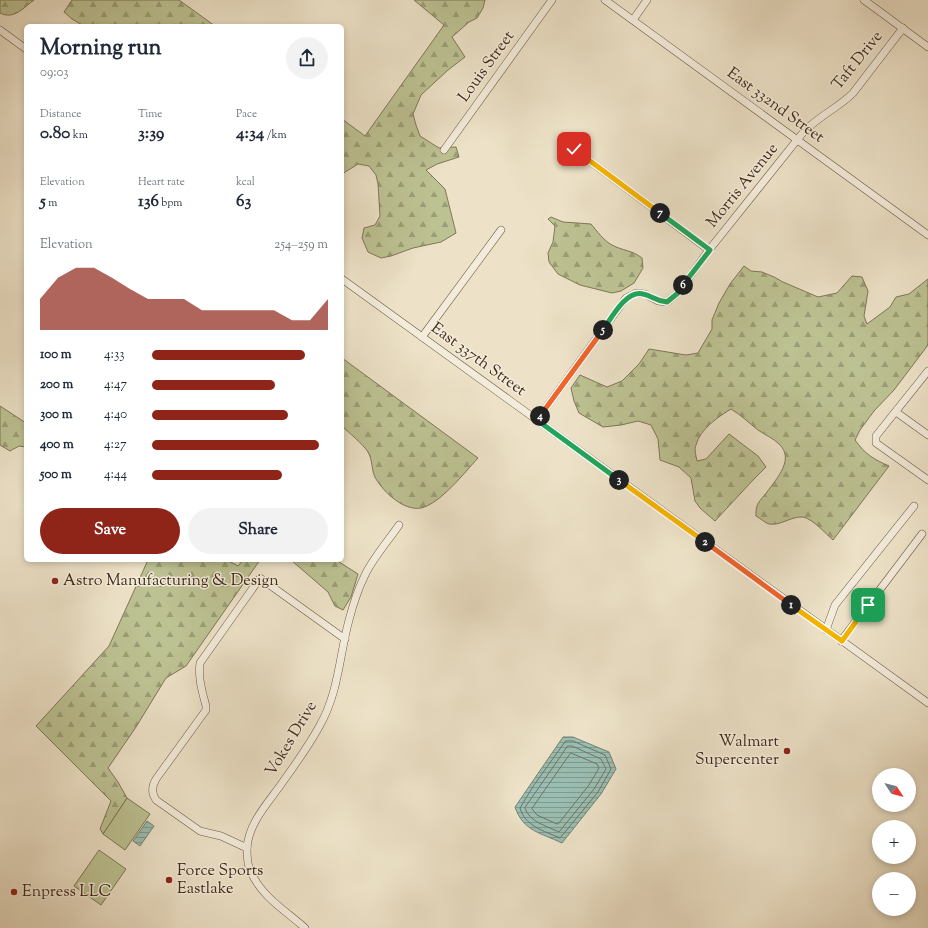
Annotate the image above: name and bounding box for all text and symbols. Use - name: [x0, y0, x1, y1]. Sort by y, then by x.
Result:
- street label: Louis Street: [453, 26, 521, 107]
- street label: Taft Drive: [827, 27, 889, 95]
- text: Morning run: [40, 33, 162, 65]
- button: share: [286, 37, 328, 79]
- street label: East 332nd Street: [721, 63, 829, 150]
- text: 09:03: [40, 64, 69, 82]
- text: Distance: [40, 106, 81, 122]
- text: Time: [138, 106, 162, 122]
- text: Pace: [236, 106, 257, 122]
- text: 0.80: [40, 122, 70, 146]
- text: 3:39: [138, 122, 164, 146]
- text: 4:34: [236, 122, 264, 146]
- text: km: [70, 127, 88, 143]
- text: /km: [264, 127, 287, 143]
- pin: [557, 132, 591, 166]
- icon: check: [563, 138, 585, 160]
- street label: Morris Avenue: [702, 139, 784, 233]
- text: Elevation: [40, 174, 85, 190]
- text: Heart rate: [138, 174, 185, 190]
- text: kcal: [236, 174, 255, 190]
- text: 5: [40, 190, 46, 214]
- text: 136: [138, 190, 159, 214]
- text: 63: [236, 190, 251, 214]
- text: m: [46, 195, 57, 211]
- text: bpm: [159, 195, 182, 211]
- pin: 7: [650, 203, 670, 223]
- text: 7: [657, 205, 663, 221]
- text: Elevation: [40, 236, 93, 254]
- text: 254–259 m: [274, 236, 328, 254]
- pin: 6: [673, 275, 693, 295]
- text: 6: [680, 277, 686, 293]
- street label: East 337th Street: [426, 318, 531, 403]
- pin: 5: [593, 320, 613, 340]
- text: 5: [601, 322, 605, 338]
- text: 100 m: [40, 346, 72, 364]
- text: 4:33: [104, 346, 124, 364]
- text: 200 m: [40, 376, 73, 394]
- text: 4:47: [104, 376, 127, 394]
- text: 300 m: [40, 406, 72, 424]
- text: 4:40: [104, 406, 127, 424]
- pin: 4: [530, 406, 550, 426]
- text: 4: [537, 408, 543, 424]
- text: 400 m: [40, 436, 74, 454]
- text: 4:27: [104, 436, 127, 454]
- text: 500 m: [40, 466, 72, 484]
- text: 4:44: [104, 466, 127, 484]
- pin: 3: [609, 470, 629, 490]
- text: 3: [617, 472, 621, 488]
- button: Save: [40, 508, 180, 554]
- button: Share: [188, 508, 328, 554]
- pin: 2: [695, 532, 715, 552]
- text: 2: [702, 534, 708, 550]
- place label: Astro Manufacturing & Design: [63, 570, 279, 593]
- marker: Astro Manufacturing & Design: [50, 576, 60, 586]
- pin: [851, 588, 885, 622]
- icon: arrive: [857, 594, 879, 616]
- pin: 1: [781, 595, 801, 615]
- text: 1: [789, 597, 793, 613]
- street label: Vokes Drive: [260, 697, 324, 781]
- place label: Walmart Supercenter: [695, 731, 780, 772]
- marker: Walmart Supercenter: [782, 746, 792, 756]
- north arrow: [872, 768, 916, 812]
- map controls: [872, 768, 916, 916]
- button: +: [872, 820, 916, 864]
- place label: Force Sports Eastlake: [177, 860, 263, 901]
- button: −: [872, 872, 916, 916]
- marker: Force Sports Eastlake: [164, 875, 174, 885]
- place label: Enpress LLC: [22, 881, 112, 904]
- marker: Enpress LLC: [9, 887, 19, 897]

